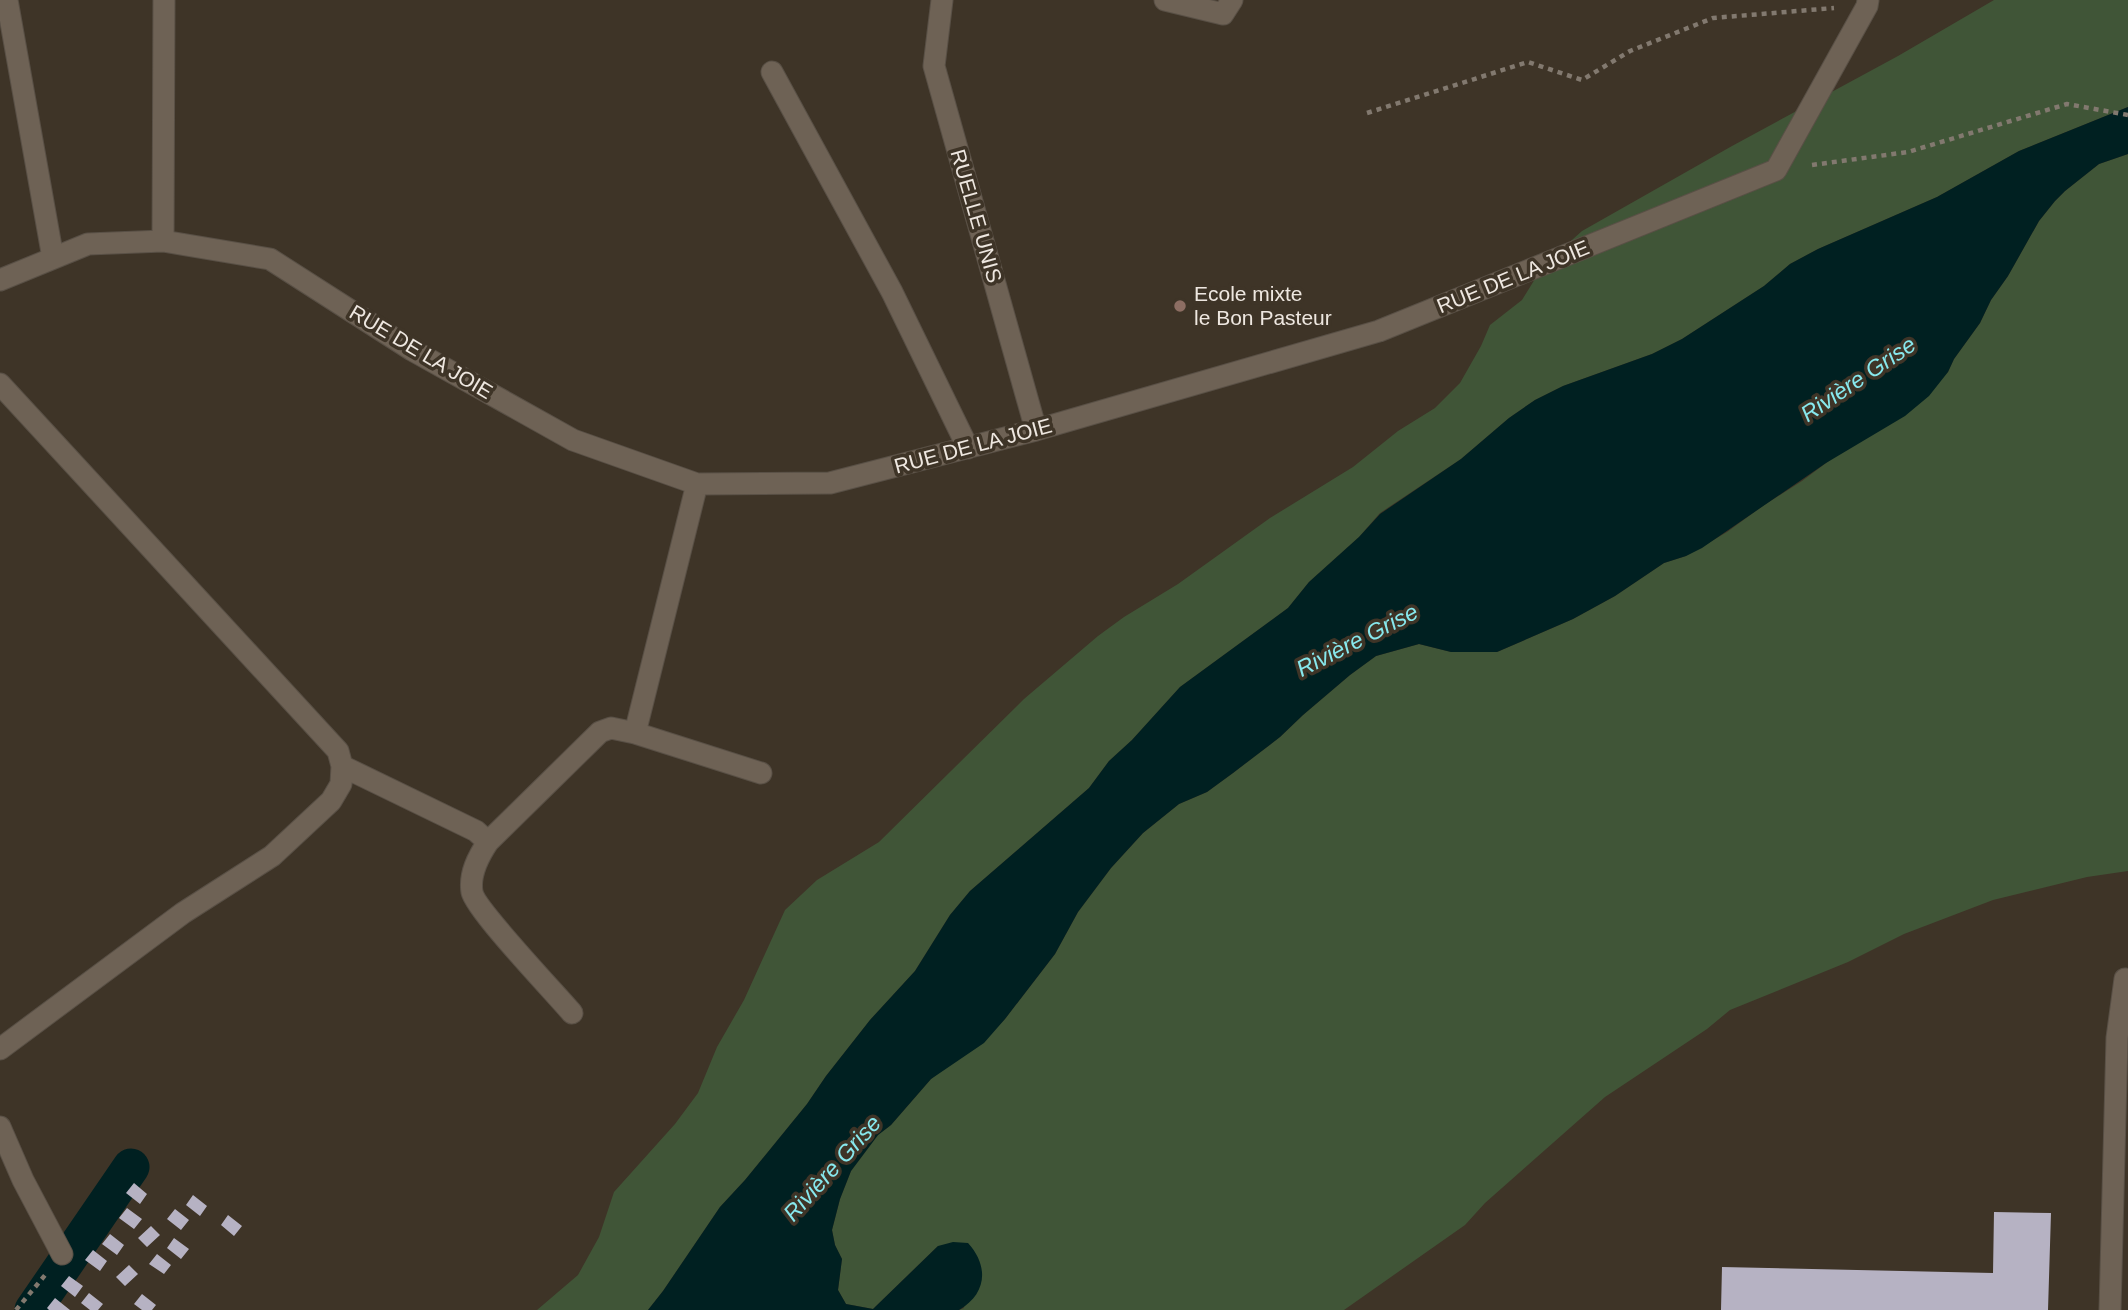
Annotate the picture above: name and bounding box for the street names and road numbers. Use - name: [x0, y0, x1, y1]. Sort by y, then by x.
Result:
- street label: RUELLE UNIS: [946, 147, 1007, 285]
- street label: RUE DE LA JOIE: [1433, 235, 1592, 318]
- street label: RUE DE LA JOIE: [346, 300, 497, 403]
- street label: RUE DE LA JOIE: [892, 413, 1054, 478]

